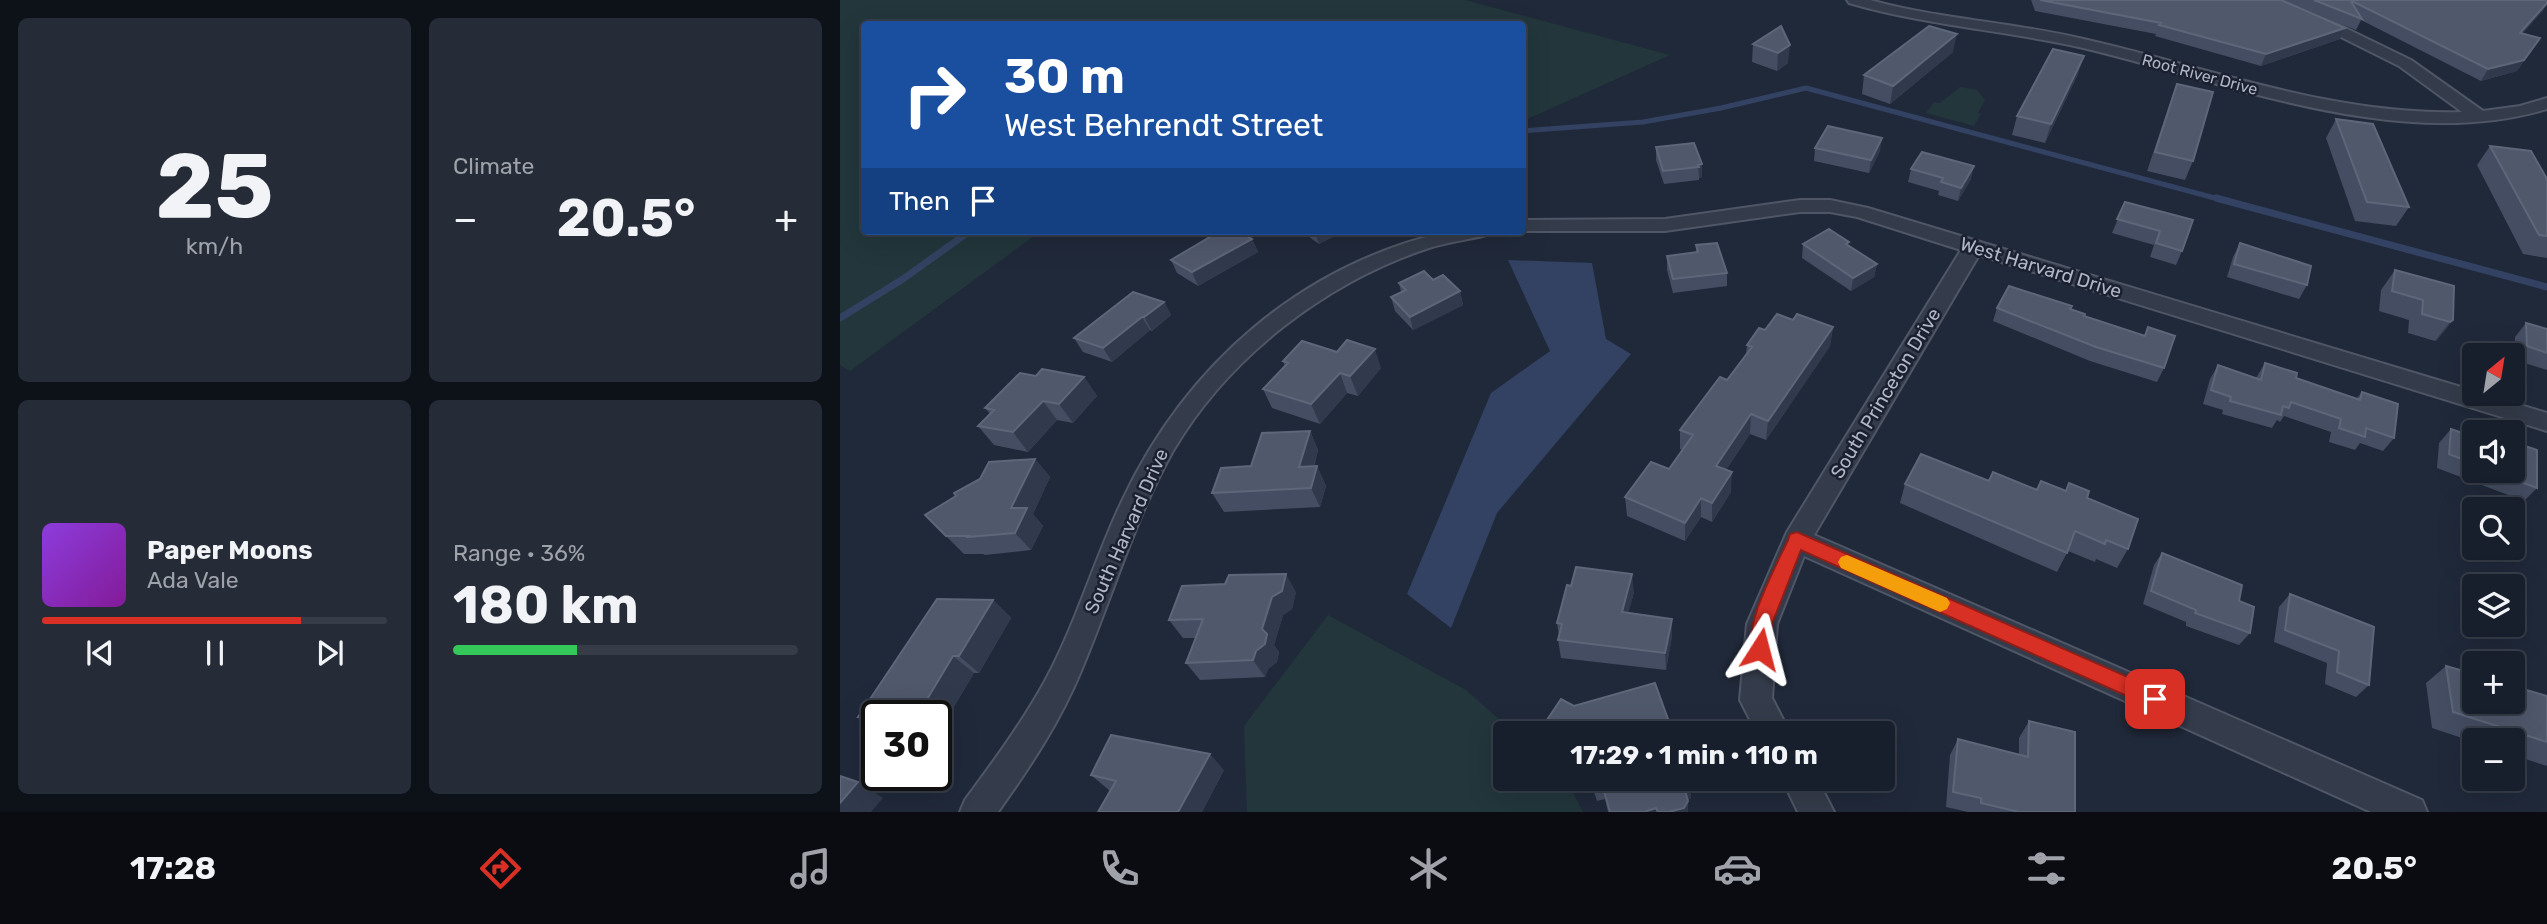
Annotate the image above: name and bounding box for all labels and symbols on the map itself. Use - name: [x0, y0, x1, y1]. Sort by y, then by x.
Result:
- street label: Root River Drive: [2140, 50, 2260, 99]
- street label: West Harvard Drive: [1957, 232, 2124, 303]
- street label: South Princeton Drive: [1825, 304, 1945, 483]
- north arrow: [2462, 343, 2525, 406]
- street label: South Harvard Drive: [1080, 445, 1173, 617]
- position arrow: [1723, 612, 1797, 686]
- pin: [2125, 669, 2185, 729]
- speed limit sign: 30: [861, 700, 952, 791]

